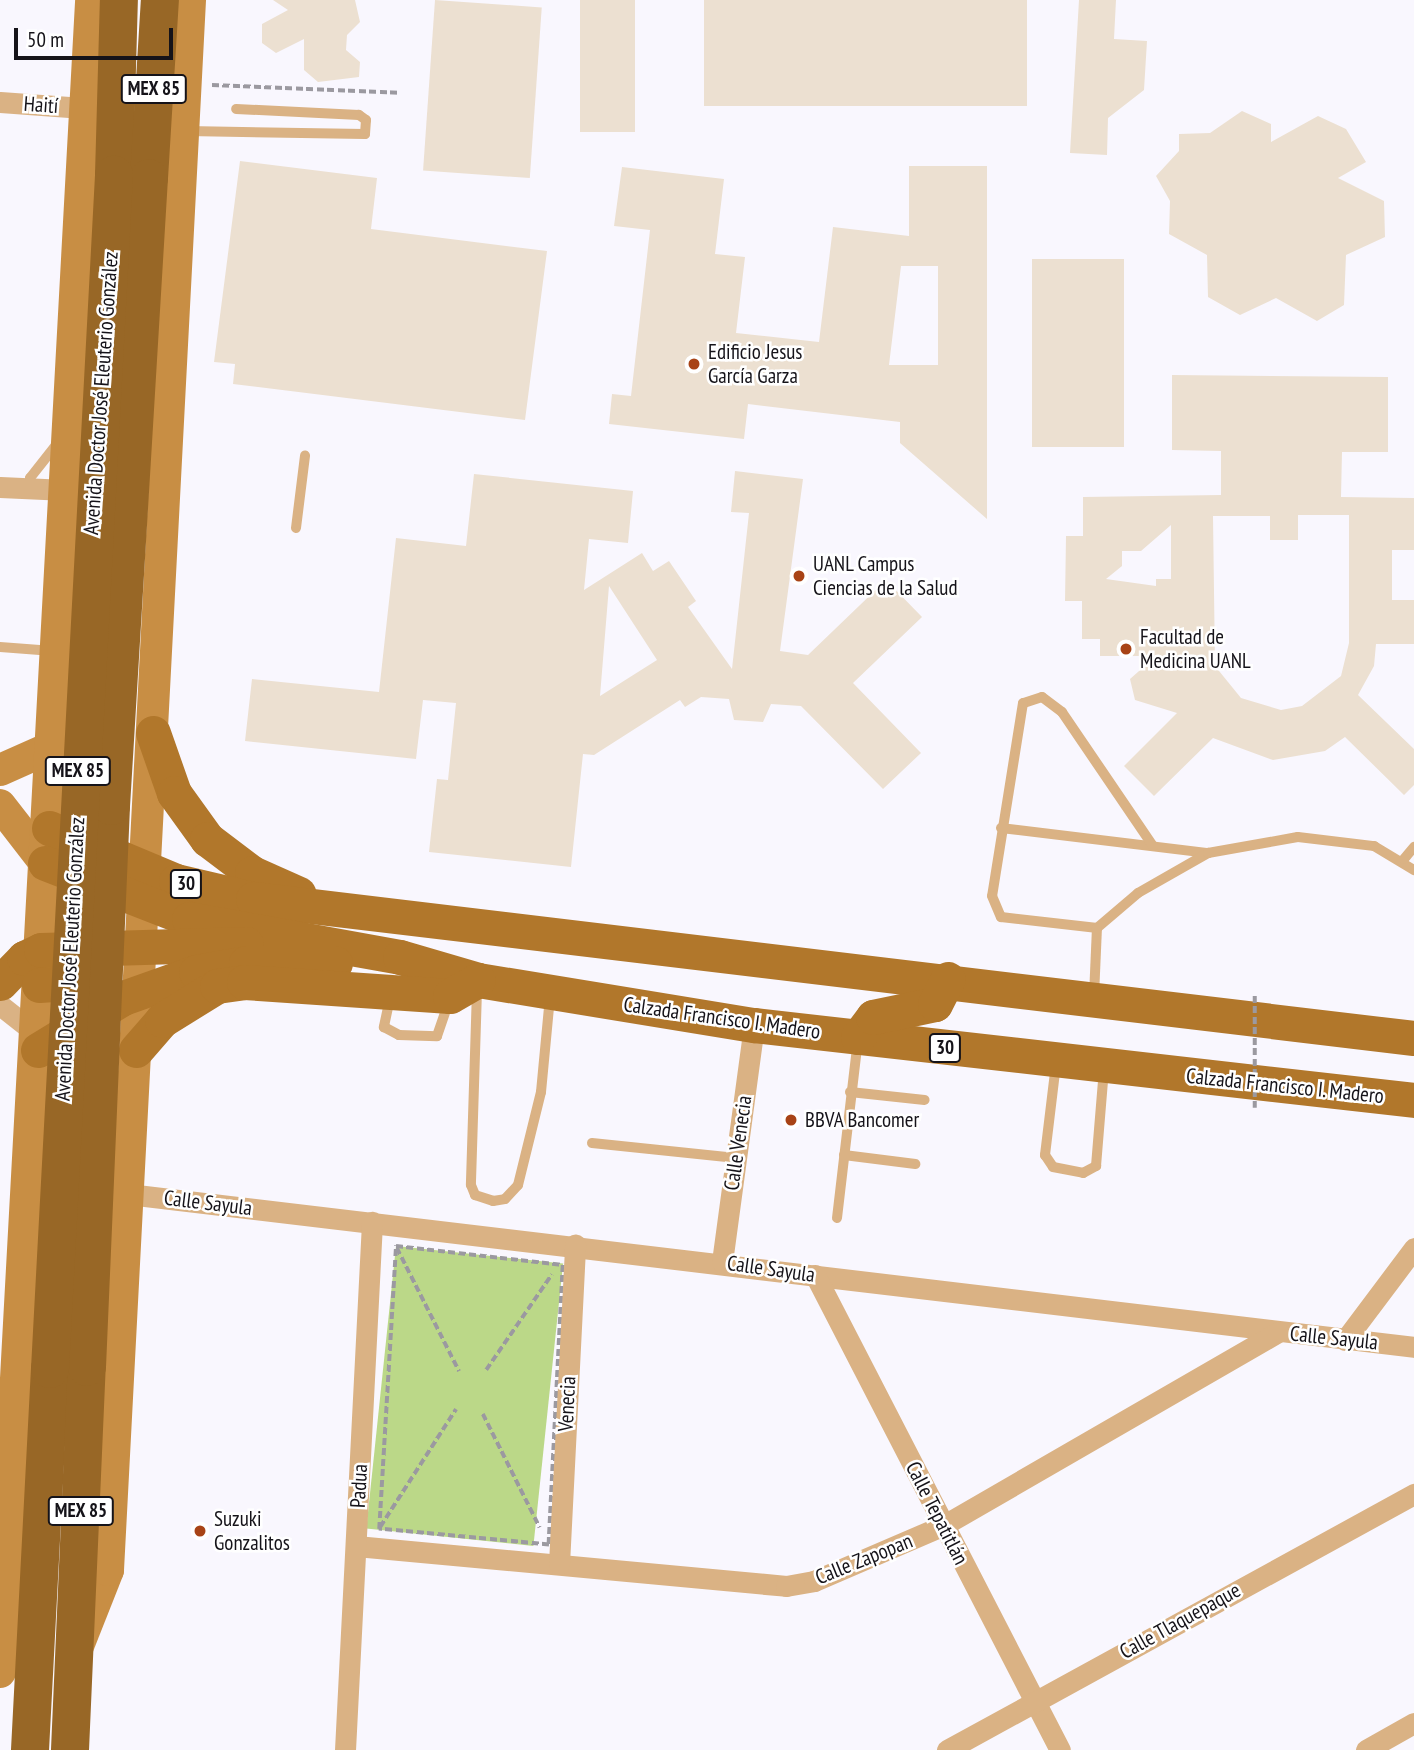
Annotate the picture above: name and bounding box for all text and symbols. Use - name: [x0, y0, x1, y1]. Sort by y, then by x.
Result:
- scale bar: [18, 14, 177, 58]
- text: 50 m: [27, 26, 64, 53]
- road number: MEX 85: [119, 74, 189, 104]
- street label: Haití: [23, 91, 59, 119]
- street label: Avenida Doctor José Eleuterio González: [79, 250, 123, 536]
- place label: Edificio Jesus García Garza: [708, 339, 802, 389]
- marker: Edificio Jesus García Garza: [686, 356, 702, 372]
- place label: UANL Campus Ciencias de la Salud: [813, 551, 958, 601]
- marker: UANL Campus Ciencias de la Salud: [791, 568, 807, 584]
- place label: Facultad de Medicina UANL: [1140, 624, 1251, 674]
- marker: Facultad de Medicina UANL: [1118, 641, 1134, 657]
- road number: MEX 85: [43, 756, 113, 786]
- street label: Avenida Doctor José Eleuterio González: [50, 817, 90, 1101]
- road number: 30: [168, 869, 204, 900]
- street label: Calzada Francisco I. Madero: [621, 992, 823, 1044]
- road number: 30: [928, 1032, 962, 1064]
- street label: Calzada Francisco I. Madero: [1184, 1063, 1386, 1109]
- street label: Calle Venecia: [719, 1094, 757, 1192]
- place label: BBVA Bancomer: [805, 1107, 920, 1133]
- marker: BBVA Bancomer: [783, 1112, 799, 1128]
- street label: Calle Sayula: [163, 1185, 253, 1221]
- street label: Calle Sayula: [726, 1250, 816, 1288]
- street label: Calle Sayula: [1289, 1321, 1379, 1355]
- street label: Venecia: [553, 1376, 581, 1432]
- street label: Calle Tepatitlán: [900, 1457, 974, 1569]
- street label: Padua: [345, 1463, 373, 1509]
- road number: MEX 85: [46, 1496, 116, 1526]
- place label: Suzuki Gonzalitos: [214, 1506, 290, 1556]
- marker: Suzuki Gonzalitos: [192, 1523, 208, 1539]
- street label: Calle Zapopan: [812, 1528, 916, 1590]
- street label: Calle Tlaquepaque: [1115, 1577, 1245, 1665]

